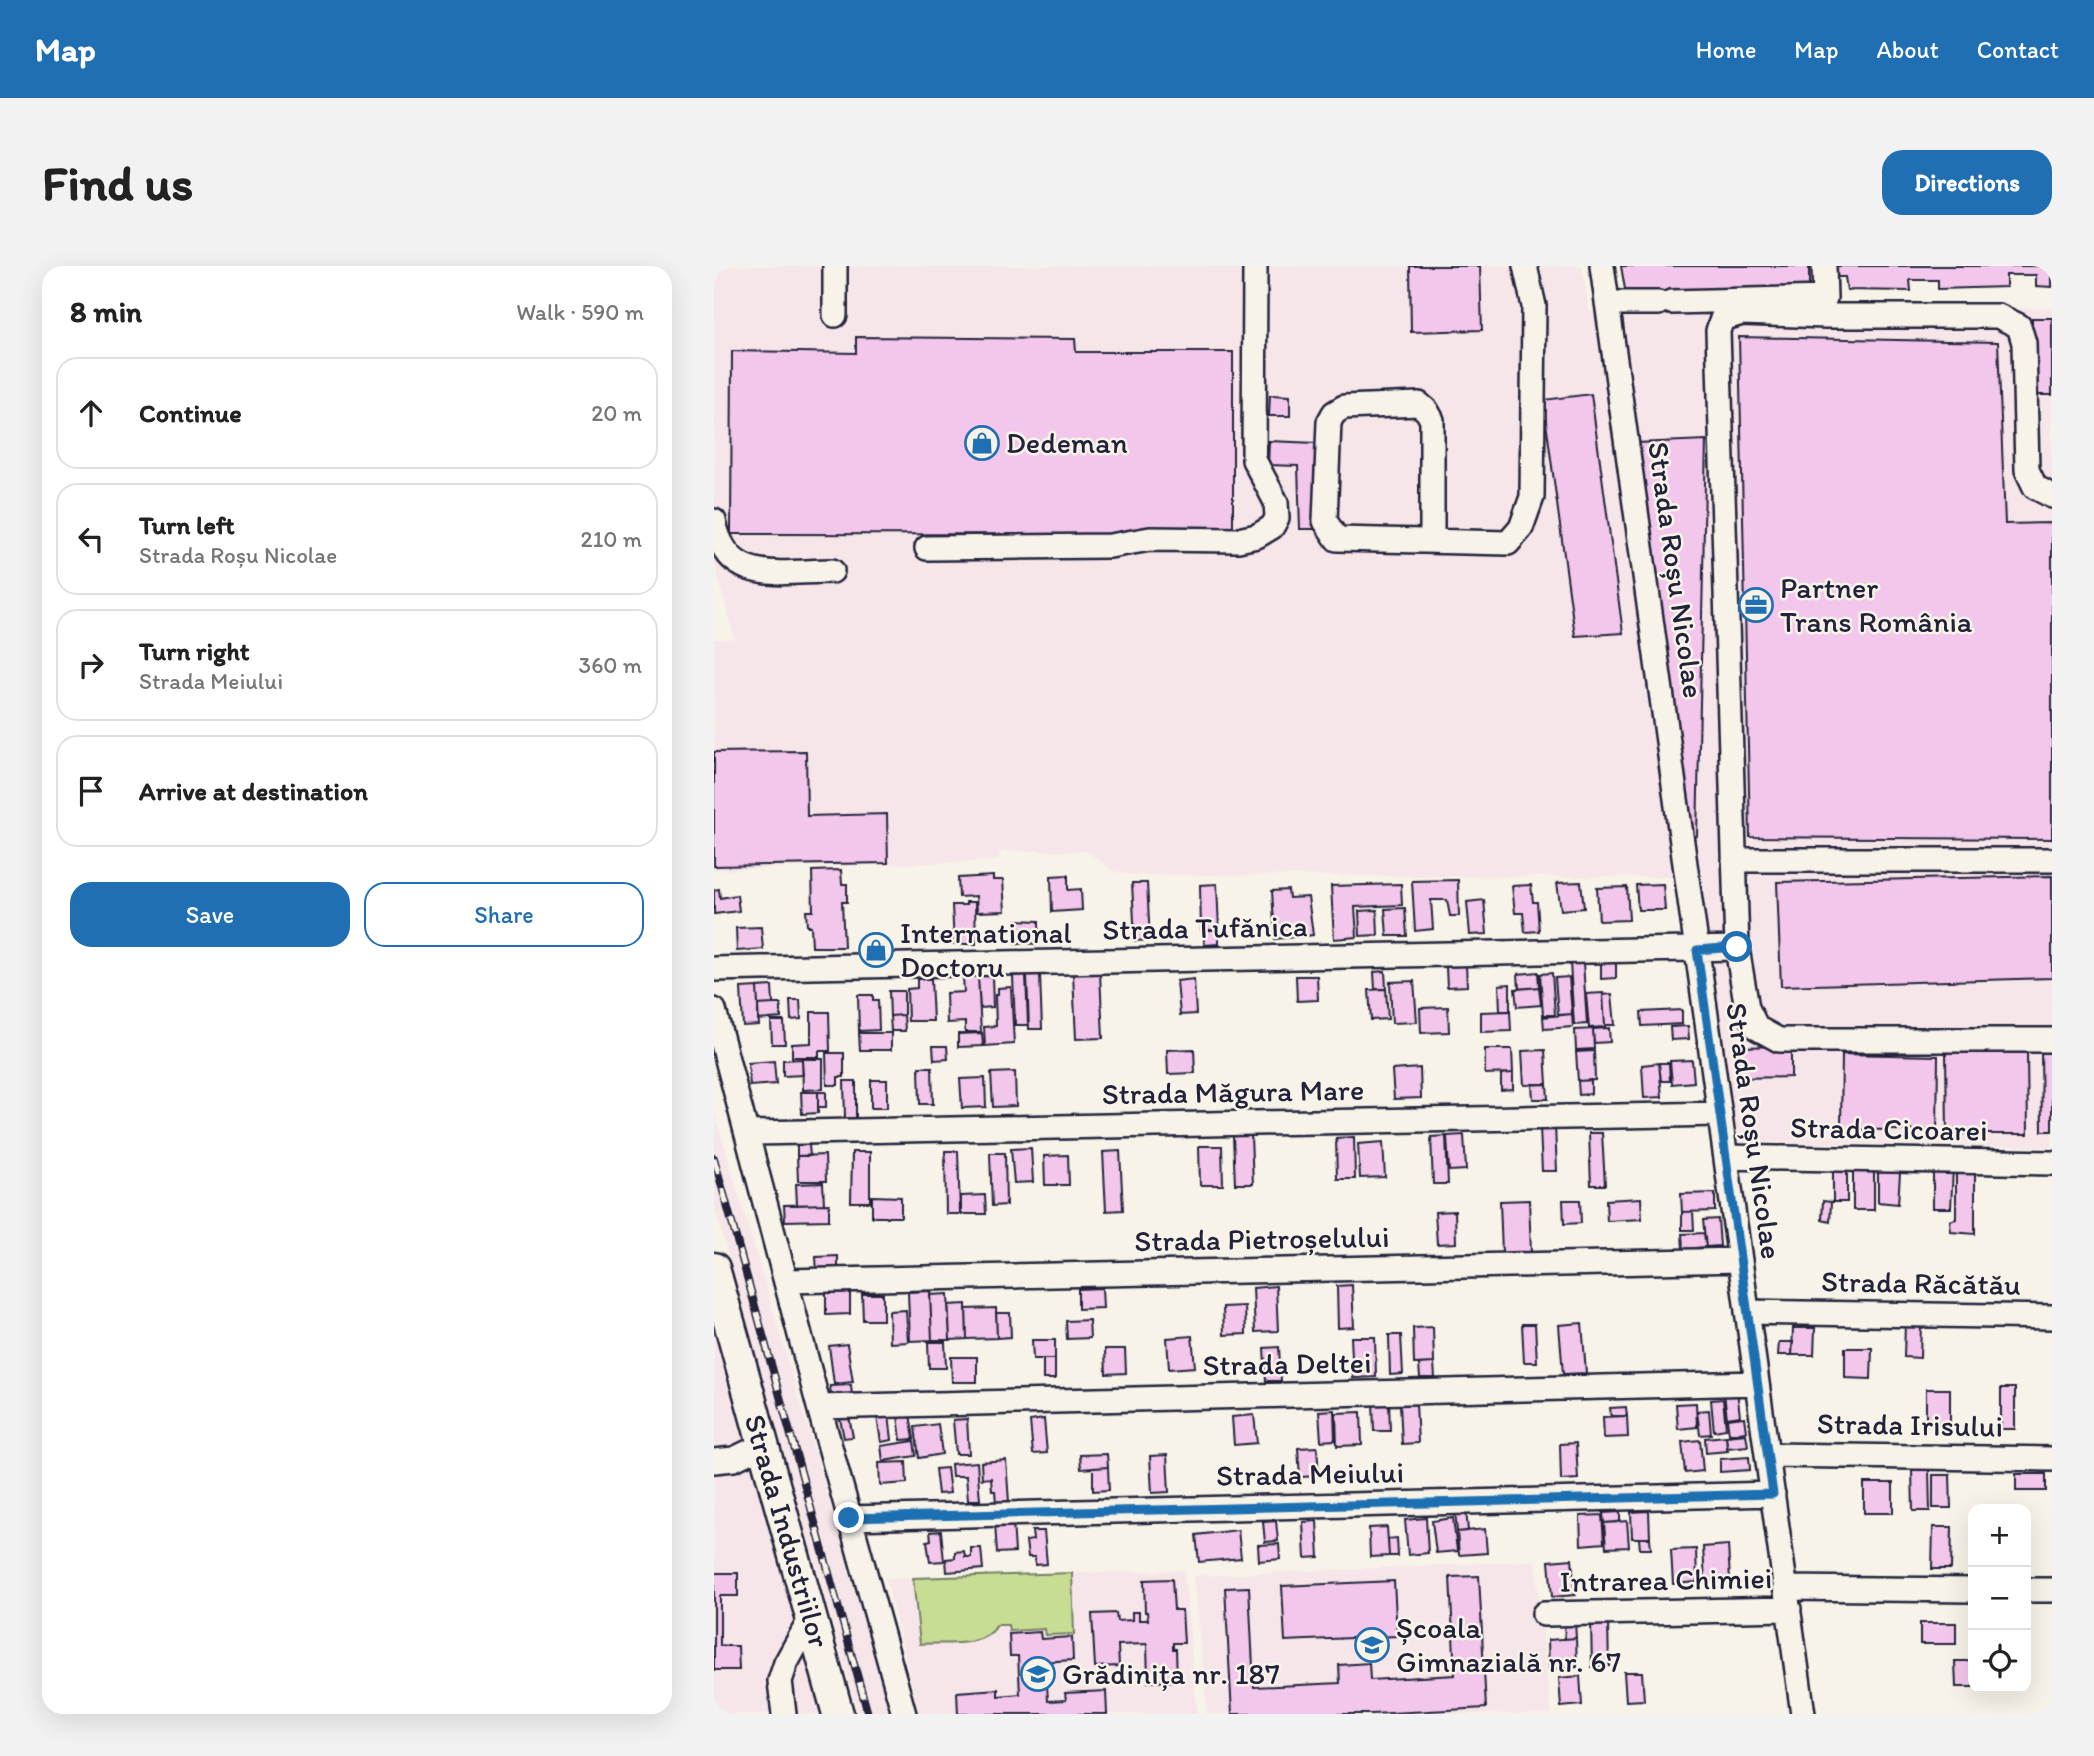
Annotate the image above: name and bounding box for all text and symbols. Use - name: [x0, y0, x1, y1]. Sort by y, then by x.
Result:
- text: Map: [35, 30, 96, 69]
- text: Home: [1696, 35, 1756, 64]
- text: Map: [1794, 35, 1838, 64]
- text: About: [1876, 35, 1939, 64]
- text: Contact: [1977, 35, 2059, 64]
- button: Directions: [1882, 150, 2052, 215]
- text: Find us: [42, 153, 193, 212]
- text: 8 min: [70, 293, 142, 330]
- text: Walk · 590 m: [516, 298, 644, 326]
- icon: ahead: [72, 394, 110, 432]
- text: Continue: [139, 397, 242, 429]
- text: 20 m: [591, 399, 642, 427]
- shop icon: Dedeman: [963, 424, 1001, 462]
- place label: Dedeman: [1006, 424, 1128, 461]
- street label: Strada Roșu Nicolae: [1640, 439, 1713, 701]
- text: Turn left: [139, 509, 235, 541]
- icon: left: [72, 520, 110, 558]
- text: 210 m: [581, 525, 642, 553]
- text: Strada Roșu Nicolae: [139, 541, 337, 569]
- place label: Partner Trans România: [1780, 569, 1973, 640]
- office icon: Partner Trans România: [1737, 586, 1775, 624]
- text: Turn right: [139, 635, 250, 667]
- icon: right: [72, 646, 110, 684]
- text: 360 m: [579, 651, 642, 679]
- text: Strada Meiului: [139, 667, 283, 695]
- icon: arrive: [72, 772, 110, 810]
- text: Arrive at destination: [139, 775, 368, 807]
- button: Save: [70, 882, 350, 947]
- button: Share: [364, 882, 644, 947]
- street label: Strada Tufănica: [1102, 907, 1308, 948]
- place label: International Doctoru: [900, 914, 1072, 985]
- shop icon: International Doctoru: [857, 931, 895, 969]
- route start: [1721, 931, 1752, 962]
- street label: Strada Roșu Nicolae: [1718, 1000, 1791, 1262]
- street label: Strada Măgura Mare: [1101, 1071, 1365, 1112]
- street label: Strada Cicoarei: [1790, 1108, 1988, 1149]
- street label: Strada Pietroșelului: [1134, 1218, 1390, 1259]
- street label: Strada Răcătău: [1821, 1262, 2021, 1303]
- street label: Strada Deltei: [1202, 1344, 1372, 1383]
- street label: Strada Irisului: [1817, 1404, 2003, 1445]
- street label: Strada Industriilor: [737, 1410, 838, 1652]
- street label: Strada Meiului: [1216, 1453, 1404, 1494]
- route end: [833, 1502, 864, 1533]
- map controls: [1968, 1504, 2031, 1693]
- button: +: [1968, 1504, 2031, 1567]
- street label: Intrarea Chimiei: [1559, 1559, 1773, 1600]
- button: −: [1968, 1567, 2031, 1630]
- place label: Școala Gimnazială nr. 67: [1396, 1609, 1621, 1680]
- school or university icon: Școala Gimnazială nr. 67: [1353, 1626, 1391, 1664]
- button: locate: [1968, 1630, 2031, 1693]
- school or university icon: Grădinița nr. 187: [1019, 1655, 1057, 1693]
- place label: Grădinița nr. 187: [1062, 1655, 1280, 1692]

